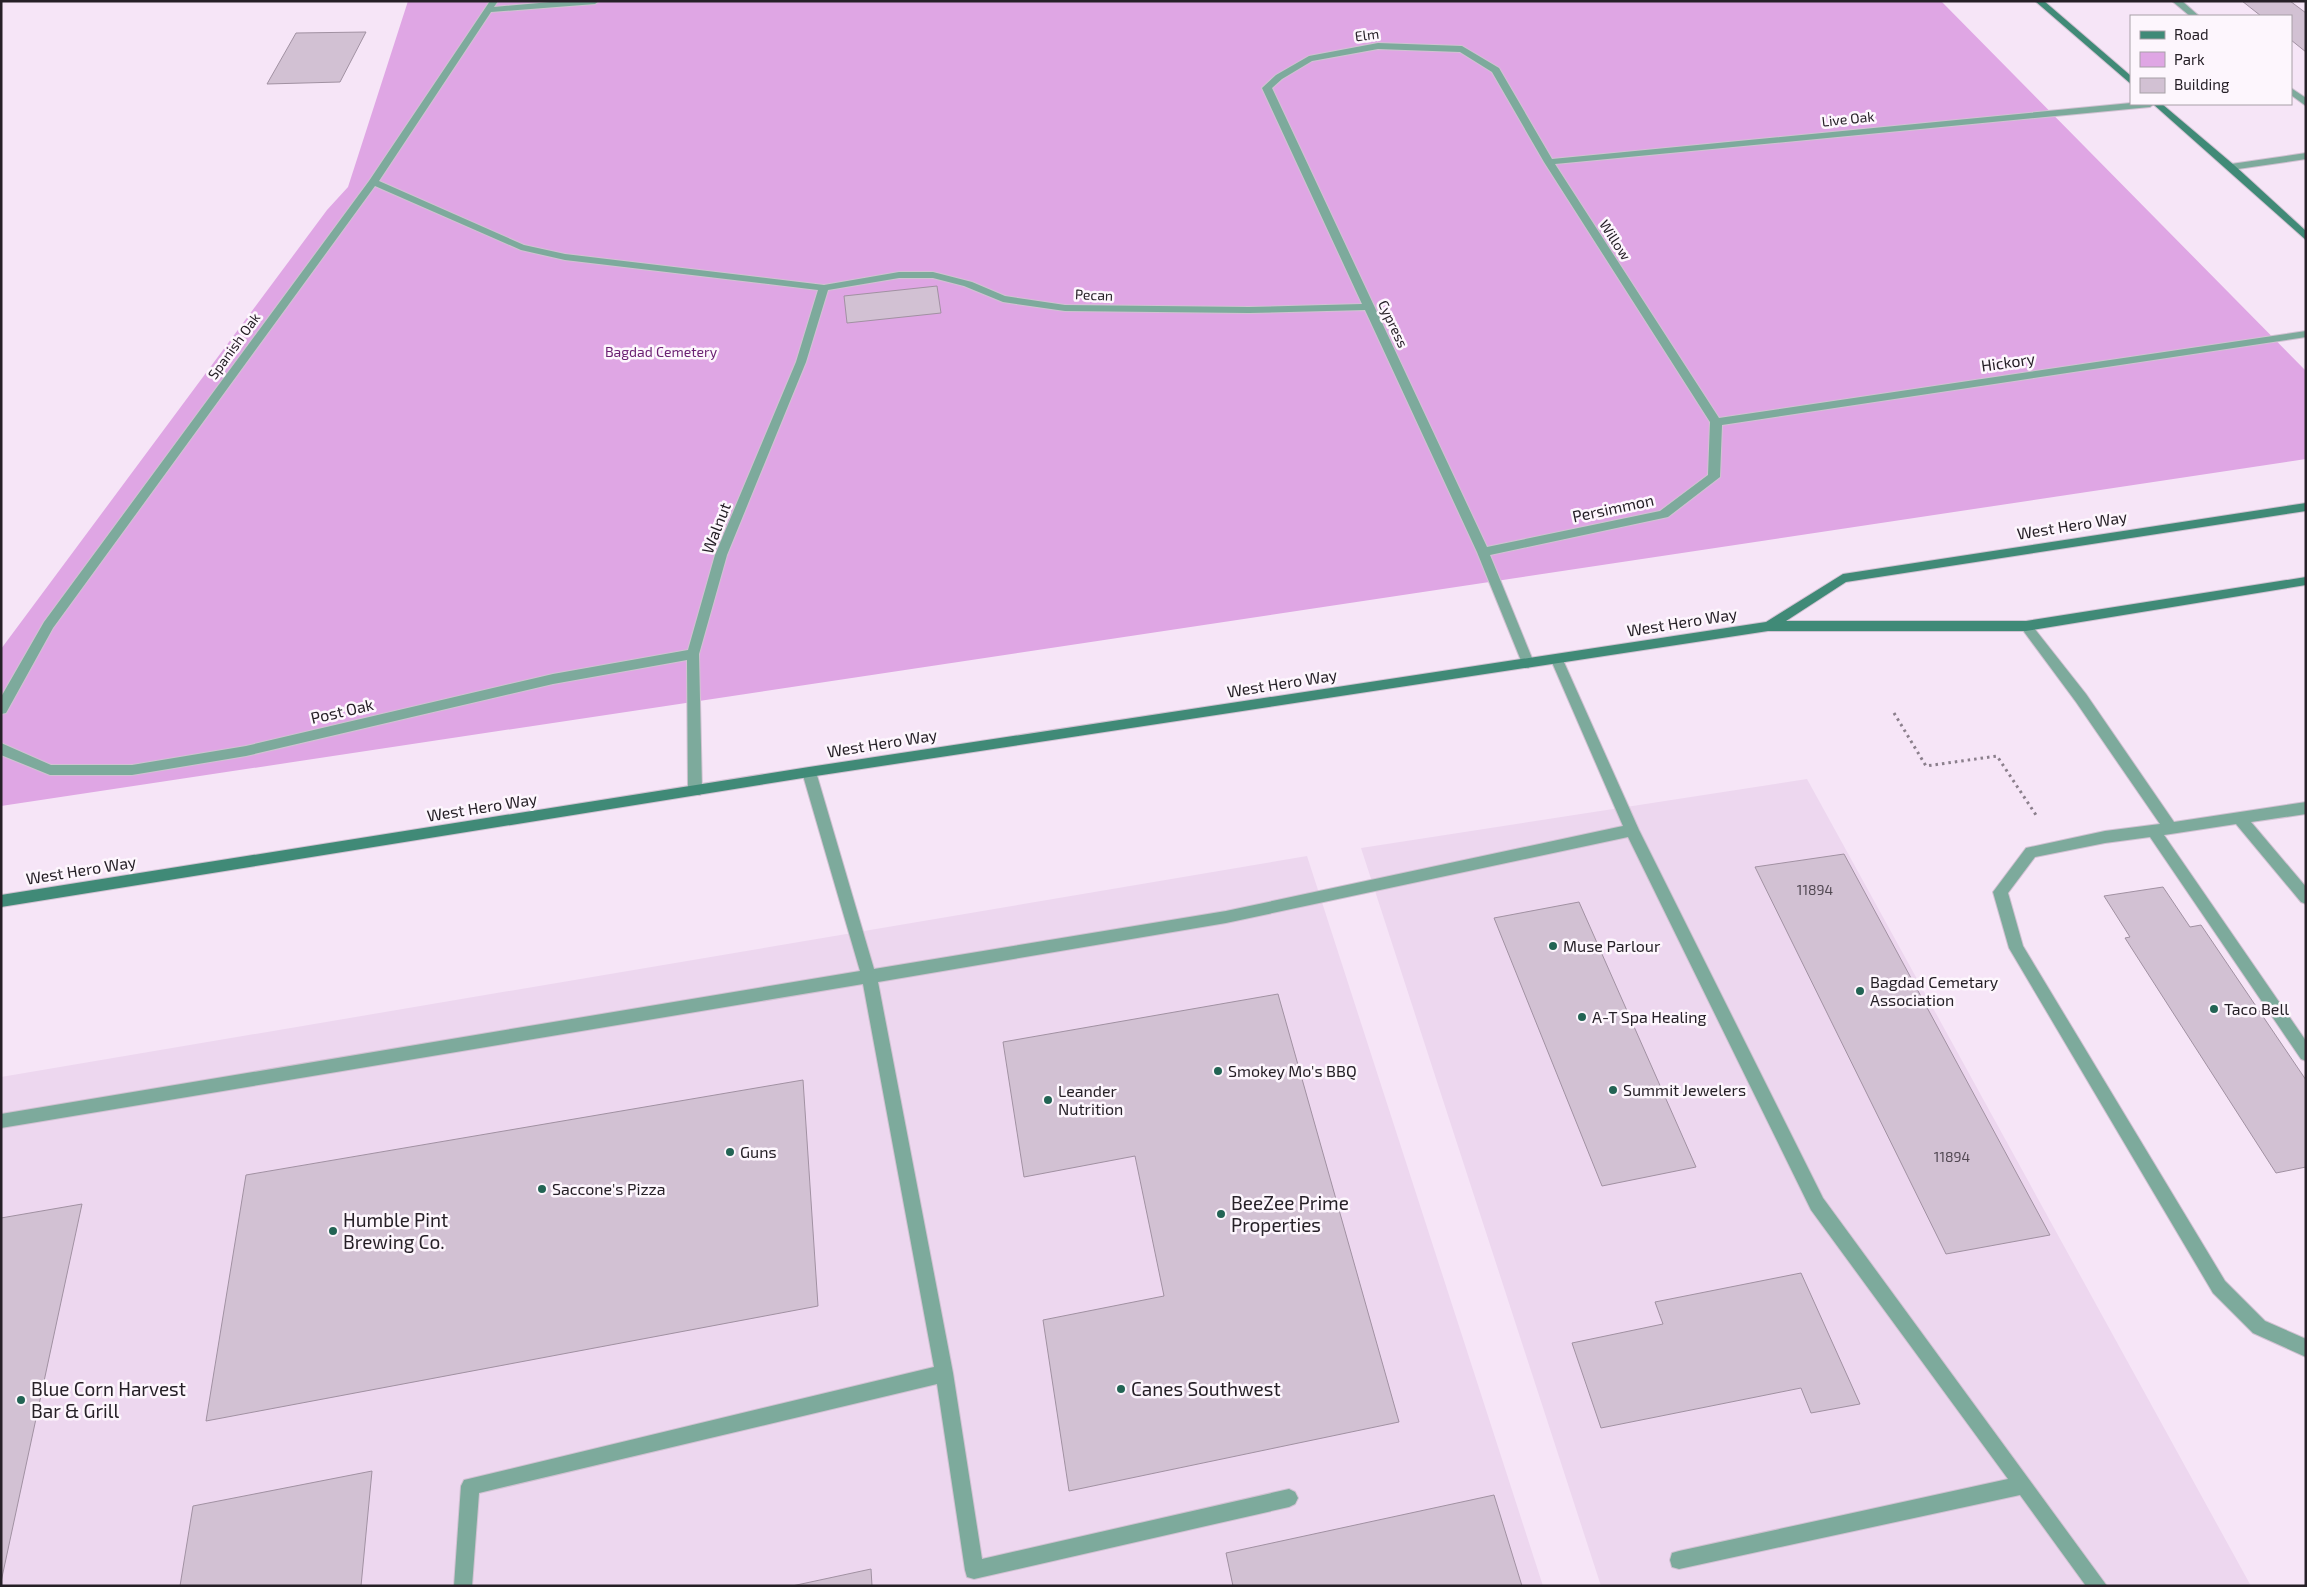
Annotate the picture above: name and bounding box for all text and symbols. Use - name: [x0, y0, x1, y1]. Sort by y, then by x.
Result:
- legend: [2130, 15, 2292, 105]
- street label: Elm: [1354, 25, 1380, 44]
- text: Road: [2174, 25, 2209, 43]
- text: Park: [2174, 50, 2205, 68]
- text: Building: [2174, 75, 2230, 93]
- street label: Live Oak: [1821, 107, 1875, 130]
- street label: Willow: [1596, 216, 1635, 263]
- street label: Pecan: [1075, 285, 1113, 304]
- street label: Cypress: [1375, 297, 1412, 350]
- street label: Spanish Oak: [204, 309, 263, 382]
- park label: Bagdad Cemetery: [605, 343, 718, 360]
- street label: Hickory: [1980, 348, 2037, 375]
- street label: Persimmon: [1570, 490, 1655, 525]
- street label: Walnut: [697, 500, 734, 556]
- street label: West Hero Way: [2015, 506, 2129, 543]
- street label: West Hero Way: [1625, 603, 1739, 640]
- street label: West Hero Way: [1225, 664, 1339, 701]
- street label: Post Oak: [309, 694, 375, 727]
- street label: West Hero Way: [825, 724, 939, 761]
- street label: West Hero Way: [425, 788, 539, 825]
- street label: West Hero Way: [24, 851, 138, 888]
- house number: 11894: [1797, 881, 1833, 898]
- place label: Muse Parlour: [1563, 936, 1661, 955]
- marker: Muse Parlour: [1547, 940, 1559, 952]
- place label: Bagdad Cemetary Association: [1870, 972, 1999, 1009]
- marker: Bagdad Cemetary Association: [1854, 985, 1866, 997]
- place label: Taco Bell: [2224, 999, 2289, 1018]
- marker: Taco Bell: [2208, 1003, 2220, 1015]
- place label: A-T Spa Healing: [1592, 1007, 1706, 1026]
- marker: A-T Spa Healing: [1576, 1011, 1588, 1023]
- place label: Smokey Mo's BBQ: [1228, 1061, 1357, 1081]
- marker: Smokey Mo's BBQ: [1212, 1065, 1224, 1077]
- place label: Summit Jewelers: [1623, 1080, 1746, 1099]
- place label: Leander Nutrition: [1058, 1081, 1123, 1118]
- marker: Summit Jewelers: [1607, 1084, 1619, 1096]
- marker: Leander Nutrition: [1042, 1094, 1054, 1106]
- place label: Guns: [740, 1142, 777, 1161]
- marker: Guns: [724, 1146, 736, 1158]
- house number: 11894: [1934, 1148, 1970, 1165]
- place label: Saccone's Pizza: [552, 1179, 666, 1198]
- marker: Saccone's Pizza: [536, 1183, 548, 1195]
- place label: BeeZee Prime Properties: [1231, 1191, 1349, 1236]
- place label: Humble Pint Brewing Co.: [343, 1208, 448, 1253]
- marker: BeeZee Prime Properties: [1215, 1208, 1227, 1220]
- marker: Humble Pint Brewing Co.: [327, 1225, 339, 1237]
- place label: Blue Corn Harvest Bar & Grill: [31, 1377, 186, 1422]
- place label: Canes Southwest: [1131, 1377, 1281, 1400]
- marker: Canes Southwest: [1115, 1383, 1127, 1395]
- marker: Blue Corn Harvest Bar & Grill: [15, 1394, 27, 1406]

